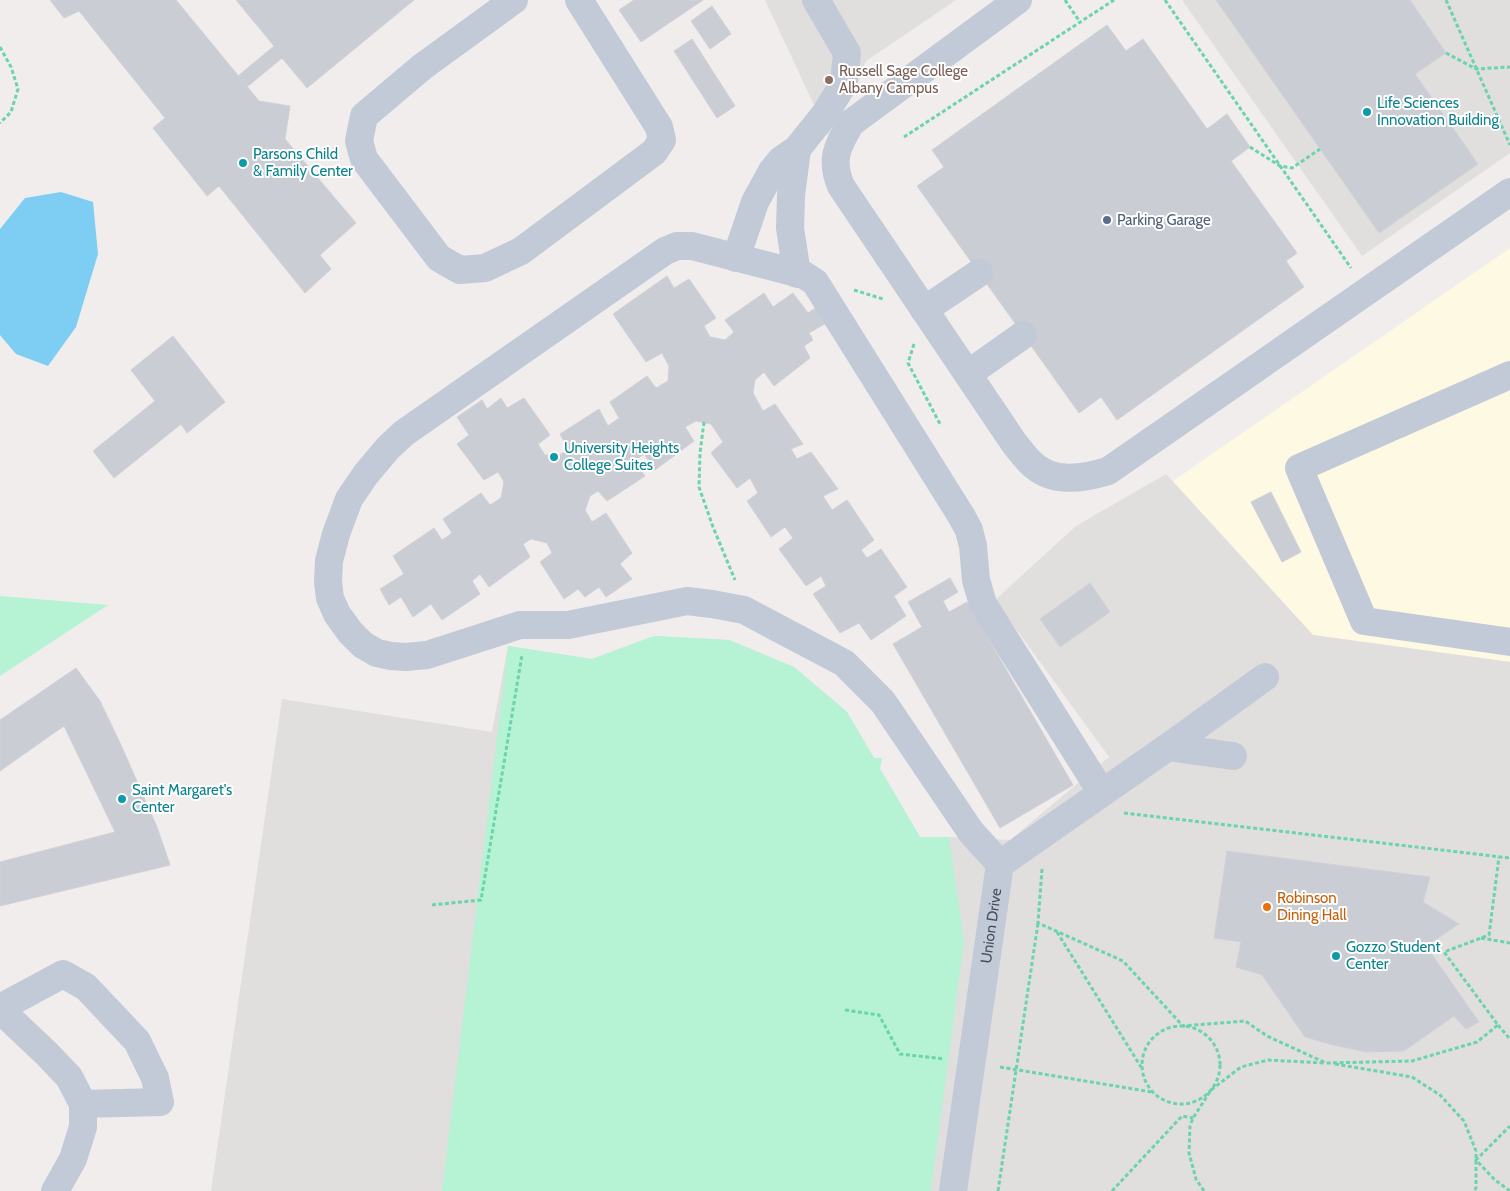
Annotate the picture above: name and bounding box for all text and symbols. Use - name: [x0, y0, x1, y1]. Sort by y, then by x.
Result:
- place label: Russell Sage College Albany Campus: [839, 62, 968, 97]
- marker: Russell Sage College Albany Campus: [823, 74, 835, 86]
- place label: Life Sciences Innovation Building: [1377, 94, 1499, 129]
- marker: Life Sciences Innovation Building: [1361, 106, 1373, 118]
- place label: Parsons Child & Family Center: [253, 145, 353, 180]
- marker: Parsons Child & Family Center: [237, 157, 249, 169]
- place label: Parking Garage: [1117, 211, 1211, 229]
- marker: Parking Garage: [1101, 214, 1113, 226]
- place label: University Heights College Suites: [564, 439, 679, 474]
- marker: University Heights College Suites: [548, 451, 560, 463]
- place label: Saint Margaret's Center: [132, 781, 232, 816]
- marker: Saint Margaret's Center: [116, 793, 128, 805]
- street label: Union Drive: [977, 887, 1005, 965]
- place label: Robinson Dining Hall: [1277, 889, 1347, 924]
- marker: Robinson Dining Hall: [1261, 901, 1273, 913]
- place label: Gozzo Student Center: [1346, 938, 1440, 973]
- marker: Gozzo Student Center: [1330, 950, 1342, 962]

